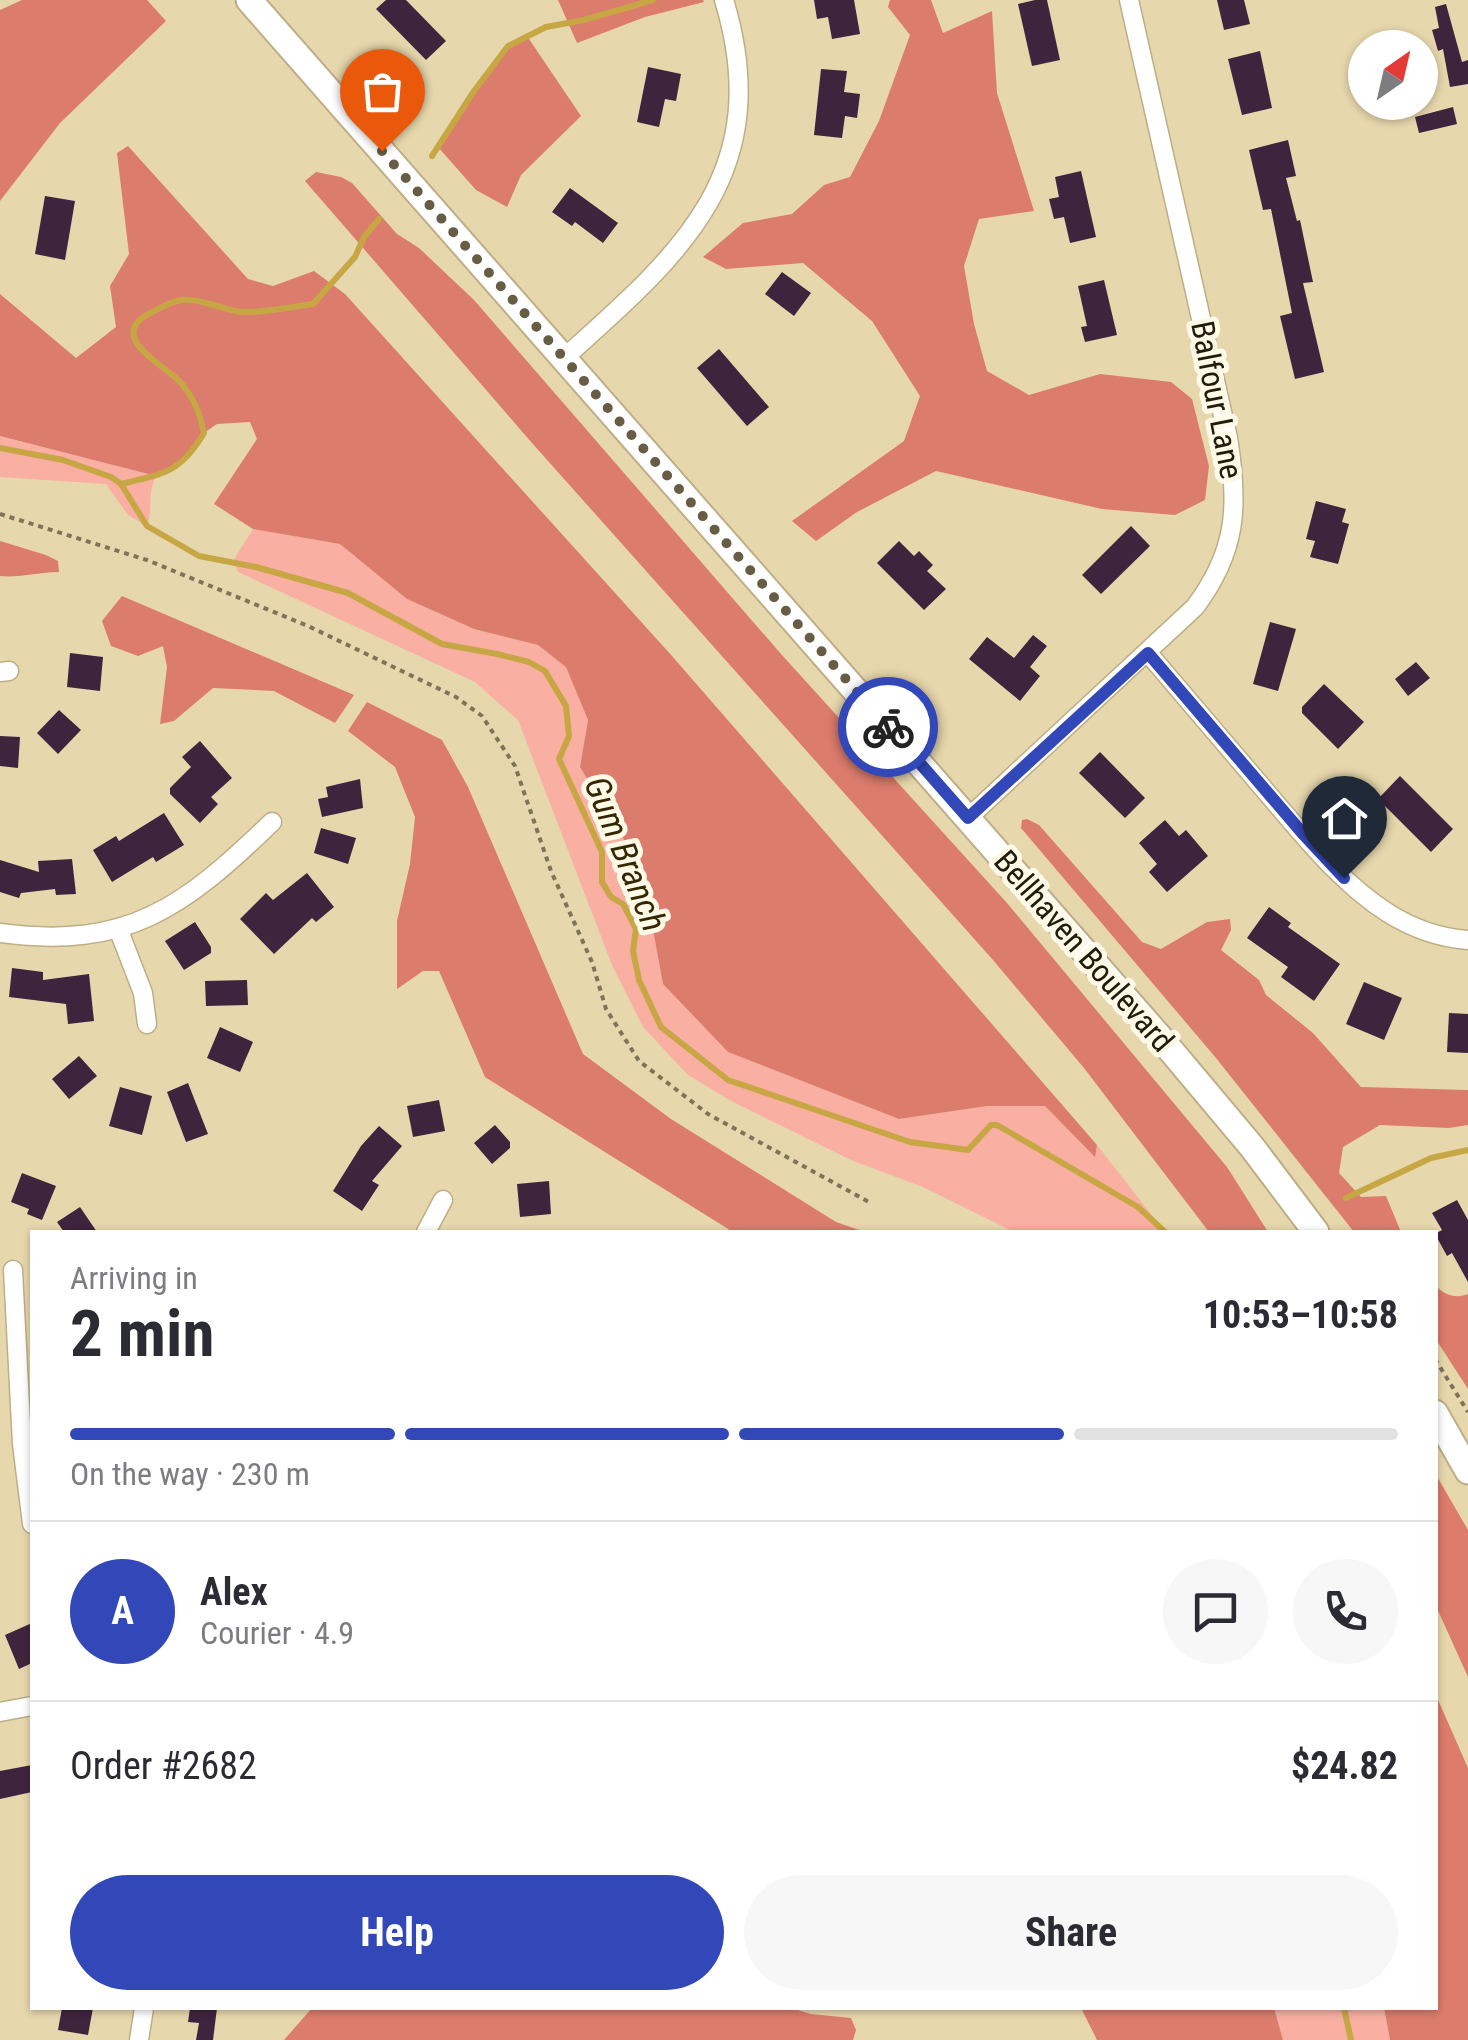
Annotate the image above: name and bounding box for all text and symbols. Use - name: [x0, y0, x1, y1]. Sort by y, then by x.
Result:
- north arrow: [1348, 30, 1438, 120]
- map controls: [1348, 30, 1438, 120]
- pin: [340, 49, 425, 152]
- icon: bag: [355, 64, 410, 119]
- street label: Balfour Lane: [1183, 318, 1251, 482]
- courier: [838, 677, 938, 777]
- icon: bike: [861, 700, 916, 755]
- water label: Gum Branch: [575, 771, 675, 937]
- pin: [1302, 776, 1387, 879]
- icon: home: [1317, 791, 1372, 846]
- street label: Bellhaven Boulevard: [986, 843, 1182, 1059]
- text: Arriving in: [70, 1259, 198, 1297]
- text: 10:53–10:58: [1203, 1293, 1398, 1337]
- text: 2 min: [70, 1296, 214, 1372]
- text: On the way · 230 m: [70, 1455, 310, 1493]
- button: chat: [1163, 1559, 1268, 1664]
- button: phone: [1293, 1559, 1398, 1664]
- text: Alex: [200, 1570, 268, 1614]
- text: A: [111, 1589, 134, 1633]
- text: Courier · 4.9: [200, 1614, 354, 1652]
- text: Order #2682: [70, 1744, 257, 1788]
- text: $24.82: [1291, 1744, 1398, 1788]
- button: Help: [70, 1875, 724, 1990]
- button: Share: [744, 1875, 1398, 1990]

